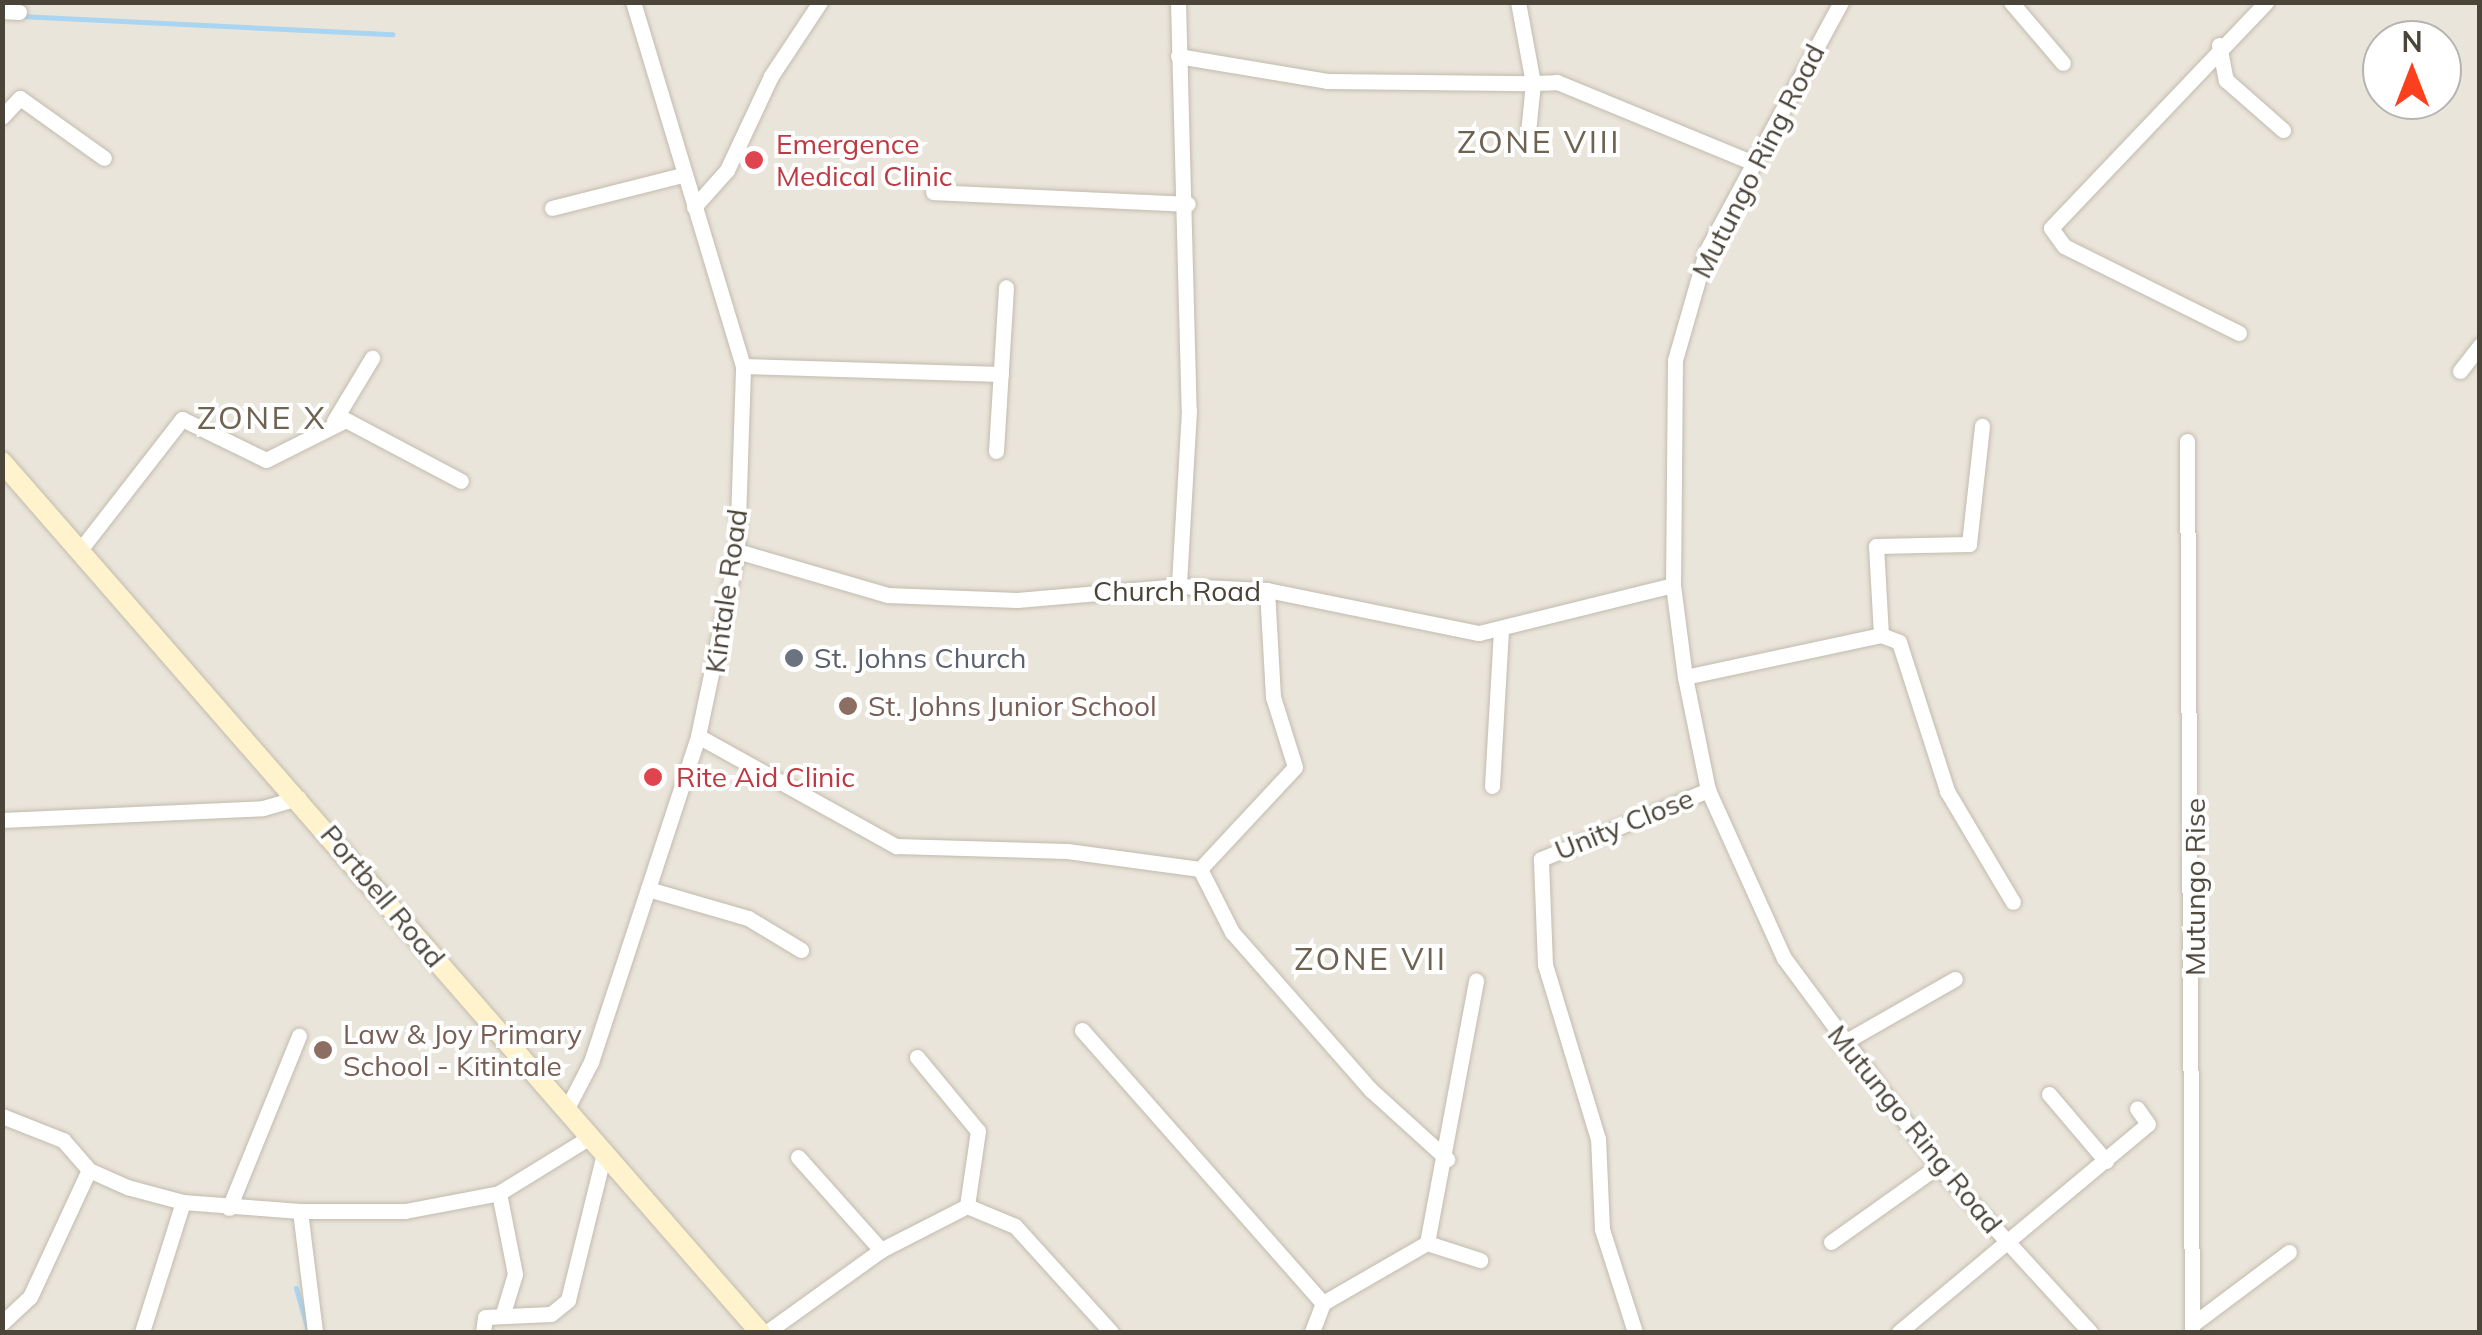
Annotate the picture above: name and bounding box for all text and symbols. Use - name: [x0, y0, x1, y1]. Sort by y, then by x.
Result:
- north arrow: [2362, 20, 2462, 120]
- text: N: [2401, 24, 2423, 59]
- street label: Mutungo Ring Road: [1684, 38, 1832, 284]
- district label: ZONE VIII: [1457, 122, 1621, 160]
- place label: Emergence Medical Clinic: [776, 127, 953, 193]
- marker: Emergence Medical Clinic: [741, 147, 767, 173]
- district label: ZONE X: [197, 398, 327, 436]
- street label: Kintale Road: [698, 507, 754, 675]
- street label: Church Road: [1093, 574, 1261, 608]
- place label: St. Johns Church: [814, 641, 1026, 675]
- marker: St. Johns Church: [783, 647, 805, 669]
- place label: St. Johns Junior School: [868, 689, 1157, 723]
- marker: St. Johns Junior School: [837, 695, 859, 717]
- place label: Rite Aid Clinic: [676, 760, 855, 794]
- marker: Rite Aid Clinic: [640, 764, 666, 790]
- street label: Unity Close: [1550, 781, 1698, 867]
- street label: Mutungo Rise: [2178, 798, 2212, 976]
- street label: Portbell Road: [314, 818, 452, 974]
- district label: ZONE VII: [1294, 939, 1448, 977]
- place label: Law & Joy Primary School - Kitintale: [343, 1017, 582, 1083]
- street label: Mutungo Ring Road: [1821, 1018, 2009, 1240]
- marker: Law & Joy Primary School - Kitintale: [312, 1039, 334, 1061]

